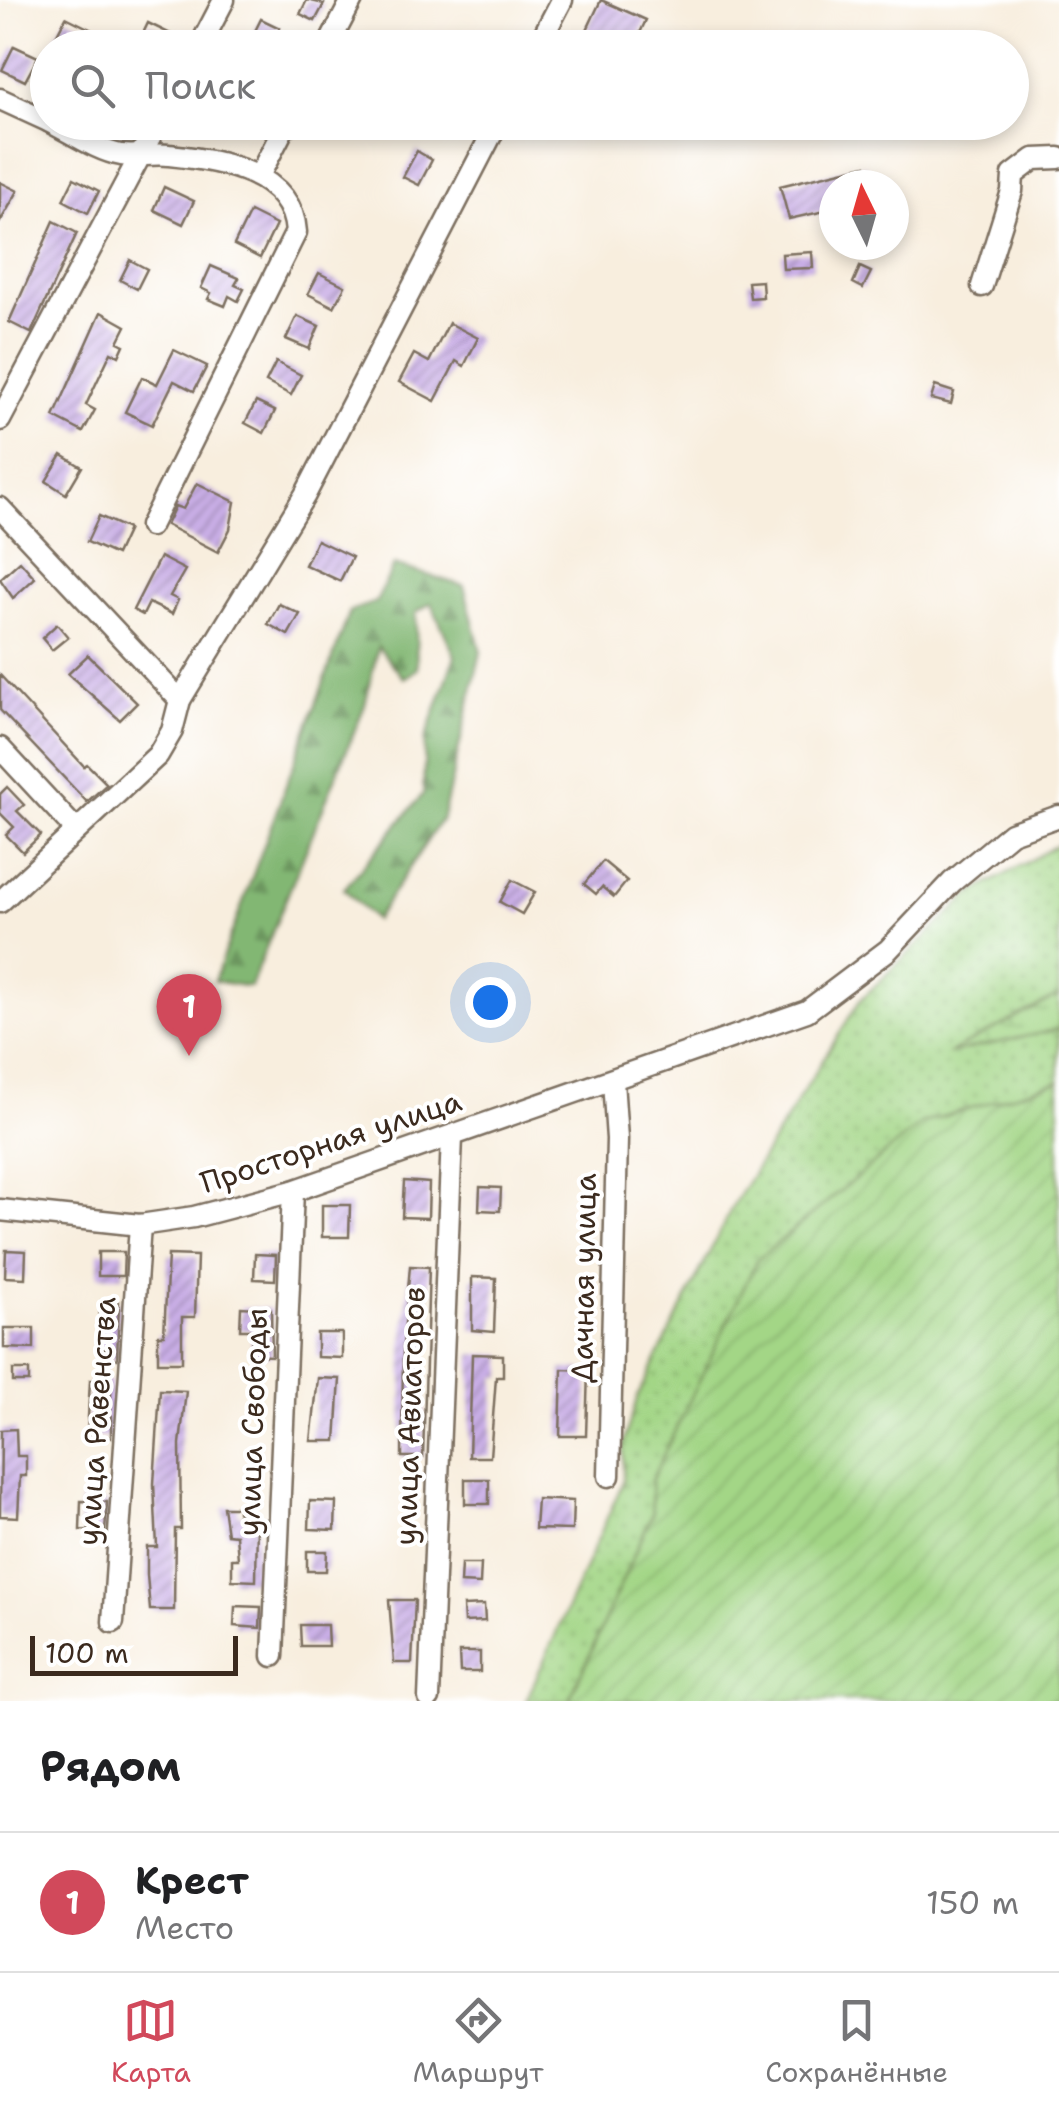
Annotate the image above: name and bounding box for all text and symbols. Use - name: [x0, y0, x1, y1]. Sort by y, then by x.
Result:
- search box: [30, 30, 1029, 140]
- icon: search: [65, 58, 120, 113]
- text: Поиск: [145, 60, 256, 111]
- north arrow: [819, 170, 909, 260]
- pin: 1: [156, 974, 222, 1056]
- your location: [465, 977, 516, 1028]
- street label: Просторная улица: [195, 1080, 467, 1203]
- street label: Дачная улица: [561, 1173, 606, 1383]
- street label: улица Авиаторов: [384, 1286, 435, 1546]
- street label: улица Равенства: [67, 1295, 126, 1547]
- street label: улица Свободы: [228, 1307, 277, 1537]
- scale bar: [30, 1631, 238, 1676]
- text: 100 m: [45, 1634, 129, 1672]
- text: Рядом: [40, 1738, 181, 1794]
- text: Крест: [135, 1855, 249, 1906]
- text: 1: [65, 1881, 80, 1924]
- text: 150 m: [926, 1881, 1019, 1924]
- text: Место: [135, 1906, 234, 1949]
- tab: Карта: [111, 1993, 191, 2091]
- tab: Маршрут: [413, 1993, 543, 2091]
- tab: Сохранённые: [765, 1993, 948, 2091]

